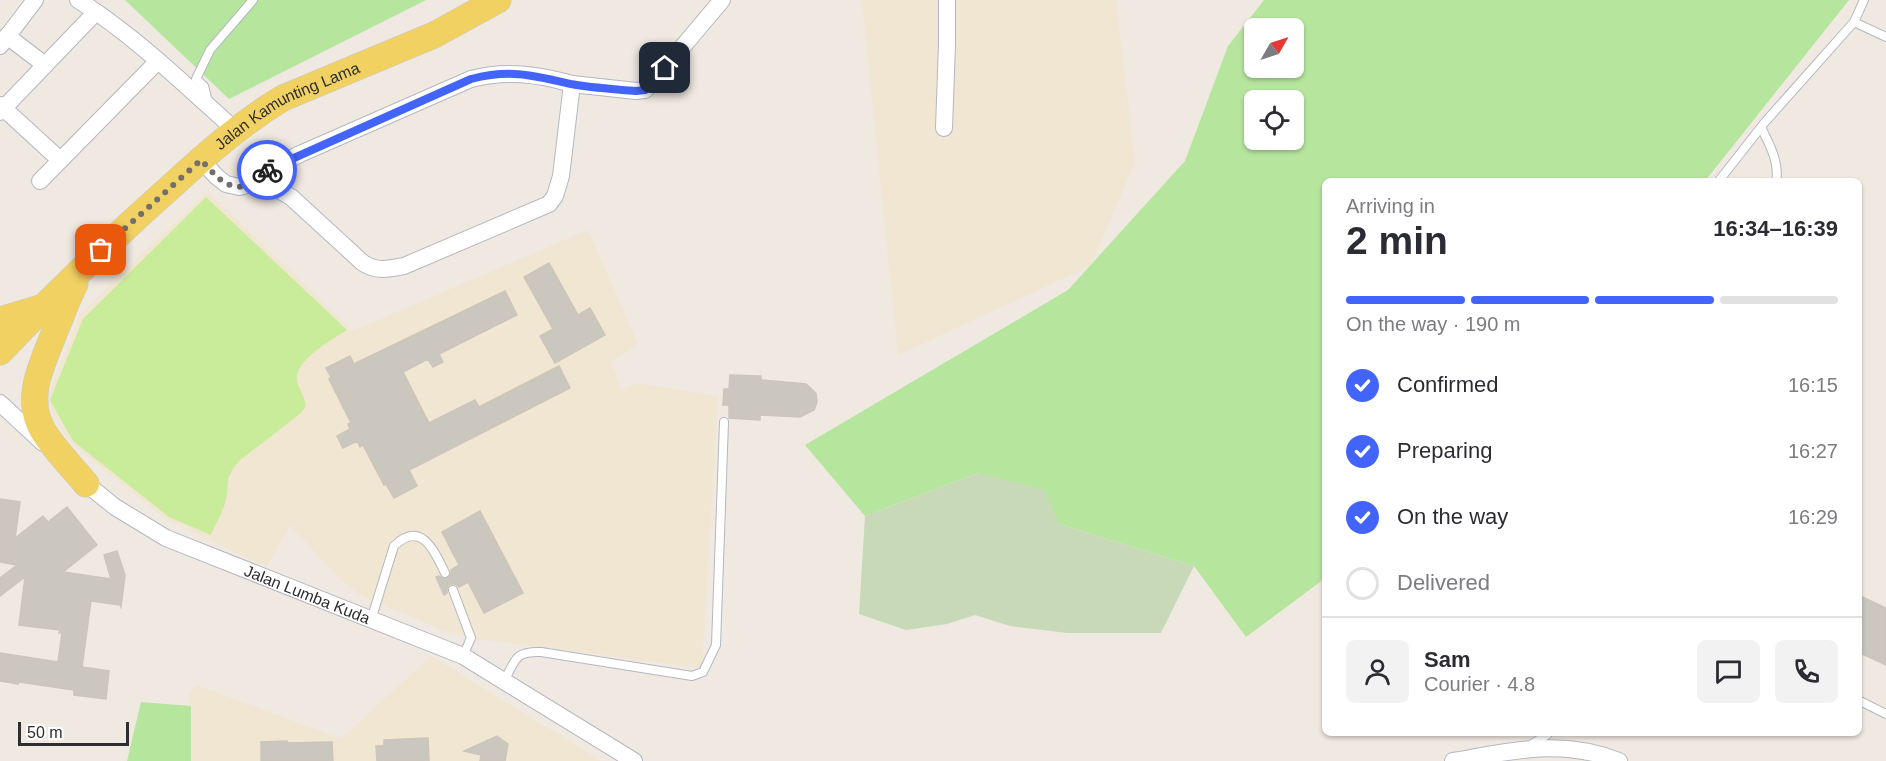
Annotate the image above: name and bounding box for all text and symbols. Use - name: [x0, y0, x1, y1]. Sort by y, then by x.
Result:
- north arrow: [1244, 18, 1304, 78]
- map controls: [1244, 18, 1304, 150]
- pin: [639, 42, 690, 93]
- icon: home: [648, 51, 681, 84]
- street label: Jalan Kamunting Lama: [212, 59, 362, 153]
- button: locate: [1244, 90, 1304, 150]
- courier: [237, 140, 297, 200]
- icon: bike: [251, 154, 284, 187]
- text: Arriving in: [1346, 195, 1435, 217]
- text: 16:34–16:39: [1713, 216, 1838, 241]
- text: 2 min: [1346, 219, 1448, 262]
- pin: [75, 224, 126, 275]
- icon: bag: [84, 233, 117, 266]
- text: On the way · 190 m: [1346, 313, 1521, 335]
- icon: check: [1346, 369, 1379, 402]
- text: Confirmed: [1397, 372, 1498, 397]
- text: 16:15: [1788, 374, 1838, 396]
- icon: check: [1346, 435, 1379, 468]
- text: Preparing: [1397, 438, 1492, 463]
- text: 16:27: [1788, 440, 1838, 462]
- icon: check: [1346, 501, 1379, 534]
- text: On the way: [1397, 504, 1508, 529]
- text: 16:29: [1788, 506, 1838, 528]
- street label: Jalan Lumba Kuda: [242, 562, 372, 627]
- text: Delivered: [1397, 570, 1490, 595]
- button: person: [1346, 640, 1409, 703]
- button: chat: [1697, 640, 1760, 703]
- button: phone: [1775, 640, 1838, 703]
- text: Sam: [1424, 647, 1470, 672]
- text: Courier · 4.8: [1424, 673, 1535, 695]
- scale bar: [18, 719, 129, 746]
- text: 50 m: [27, 724, 63, 741]

